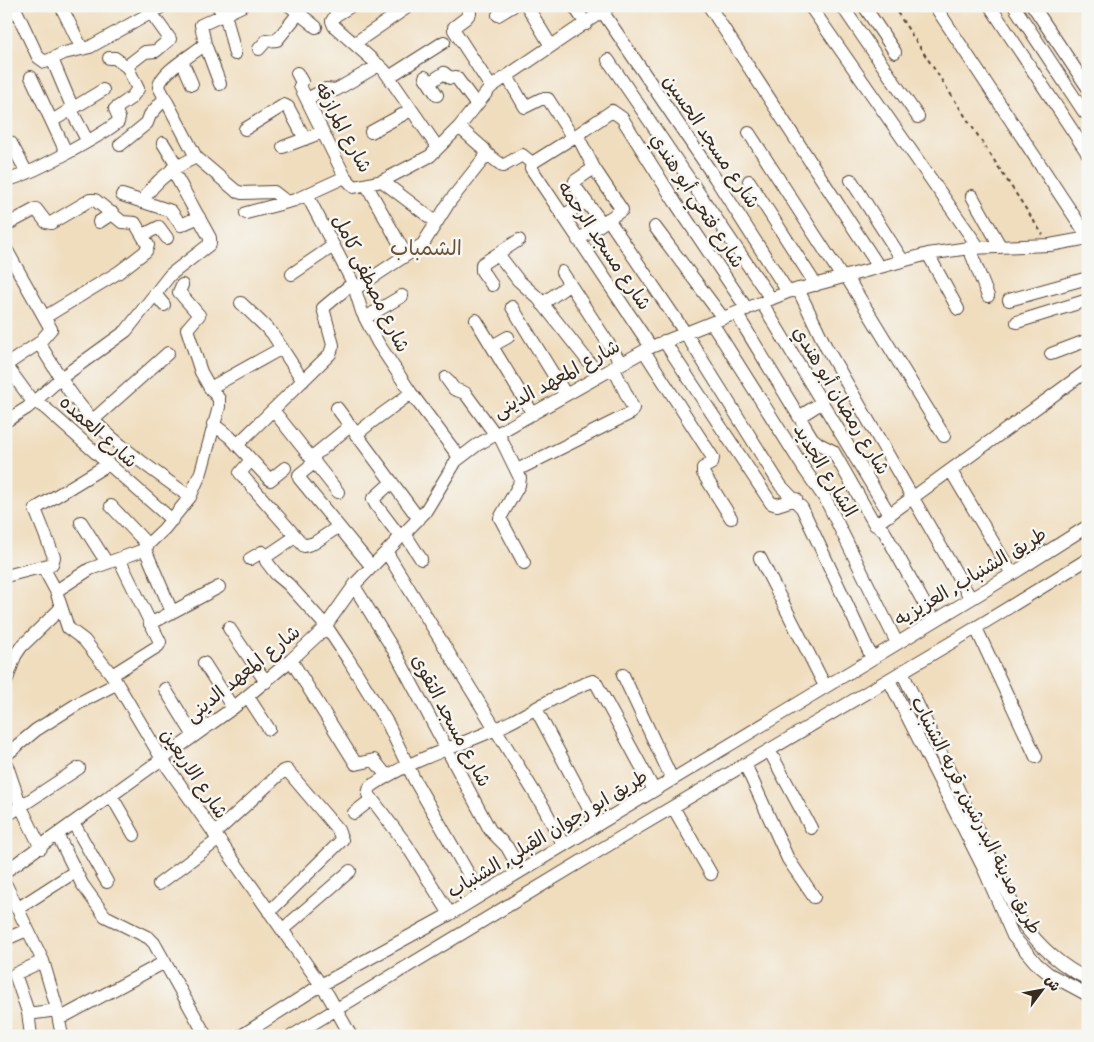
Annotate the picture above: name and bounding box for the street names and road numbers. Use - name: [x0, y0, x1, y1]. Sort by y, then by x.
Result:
- street label: شارع مسجد الحسين: [654, 67, 769, 215]
- street label: شارع المرازقه: [306, 76, 381, 179]
- street label: شارع فتحي أبو هندي: [641, 126, 754, 275]
- street label: شارع مسجد الرحمه: [549, 173, 660, 317]
- street label: شارع مصطفى كامل: [324, 208, 419, 358]
- street label: شارع رمضان أبو هندي: [784, 319, 899, 481]
- street label: شارع المعهد الدينى: [486, 330, 626, 427]
- street label: شارع العمده: [51, 387, 146, 476]
- street label: الشارع الجديد: [784, 417, 867, 524]
- street label: طريق الشنباب, العزيزيه: [888, 518, 1053, 635]
- street label: شارع المعهد الدينى: [177, 616, 308, 731]
- street label: شارع مسجد التقوى: [402, 648, 501, 793]
- street label: طريق مدينة البدرشين, قريه الشنباب: [902, 690, 1051, 940]
- street label: شارع الاربعين: [152, 721, 237, 826]
- street label: طريق ابو رجوان القبلي, الشنباب: [440, 760, 654, 907]

